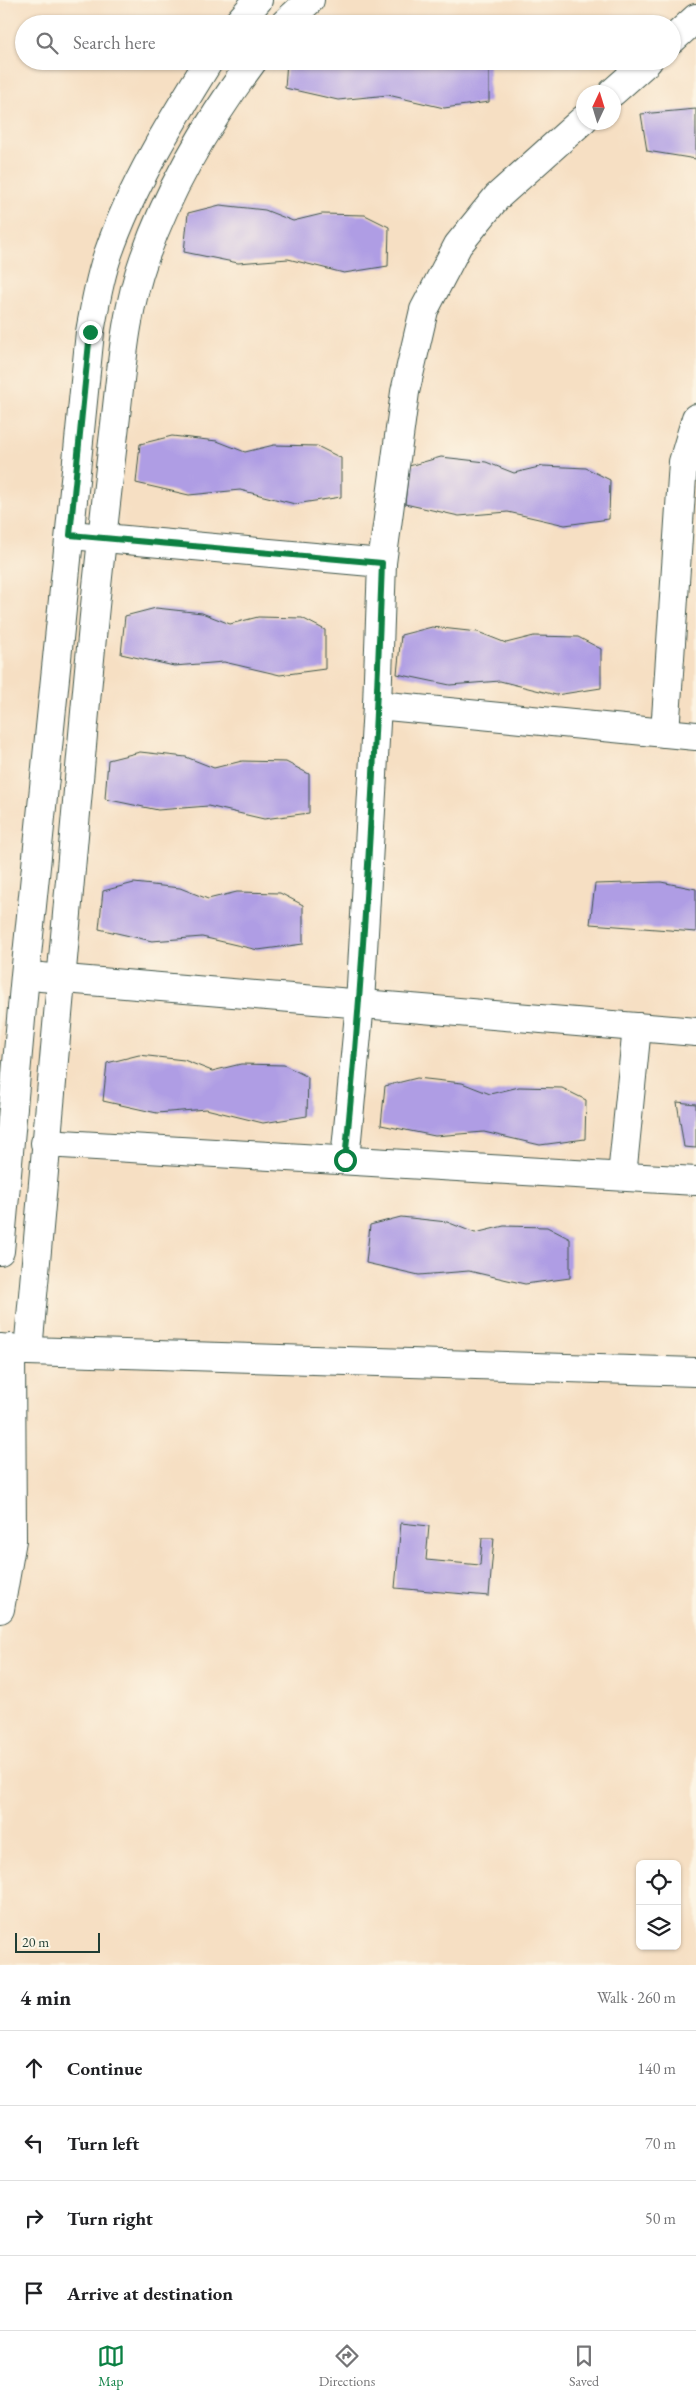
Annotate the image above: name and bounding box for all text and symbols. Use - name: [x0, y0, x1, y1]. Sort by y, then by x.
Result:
- search box: [15, 15, 681, 70]
- icon: search: [33, 29, 61, 57]
- text: Search here: [73, 30, 155, 55]
- north arrow: [576, 85, 621, 130]
- route end: [79, 321, 102, 344]
- route start: [334, 1149, 357, 1172]
- map controls: [636, 1860, 681, 1950]
- button: locate: [636, 1860, 681, 1905]
- button: layers: [636, 1905, 681, 1950]
- scale bar: [15, 1930, 100, 1953]
- text: 20 m: [22, 1933, 49, 1951]
- text: 4 min: [20, 1984, 71, 2011]
- text: Walk · 260 m: [597, 1987, 676, 2008]
- icon: ahead: [20, 2054, 48, 2082]
- text: Continue: [67, 2056, 142, 2081]
- text: 140 m: [637, 2058, 676, 2079]
- icon: left: [20, 2129, 48, 2157]
- text: Turn left: [67, 2131, 139, 2156]
- text: 70 m: [645, 2133, 676, 2154]
- icon: right: [20, 2204, 48, 2232]
- text: Turn right: [67, 2206, 153, 2231]
- text: 50 m: [645, 2208, 676, 2229]
- icon: arrive: [20, 2279, 48, 2307]
- text: Arrive at destination: [67, 2281, 233, 2306]
- tab: Map: [97, 2342, 125, 2390]
- tab: Directions: [319, 2342, 375, 2390]
- tab: Saved: [569, 2342, 599, 2390]

